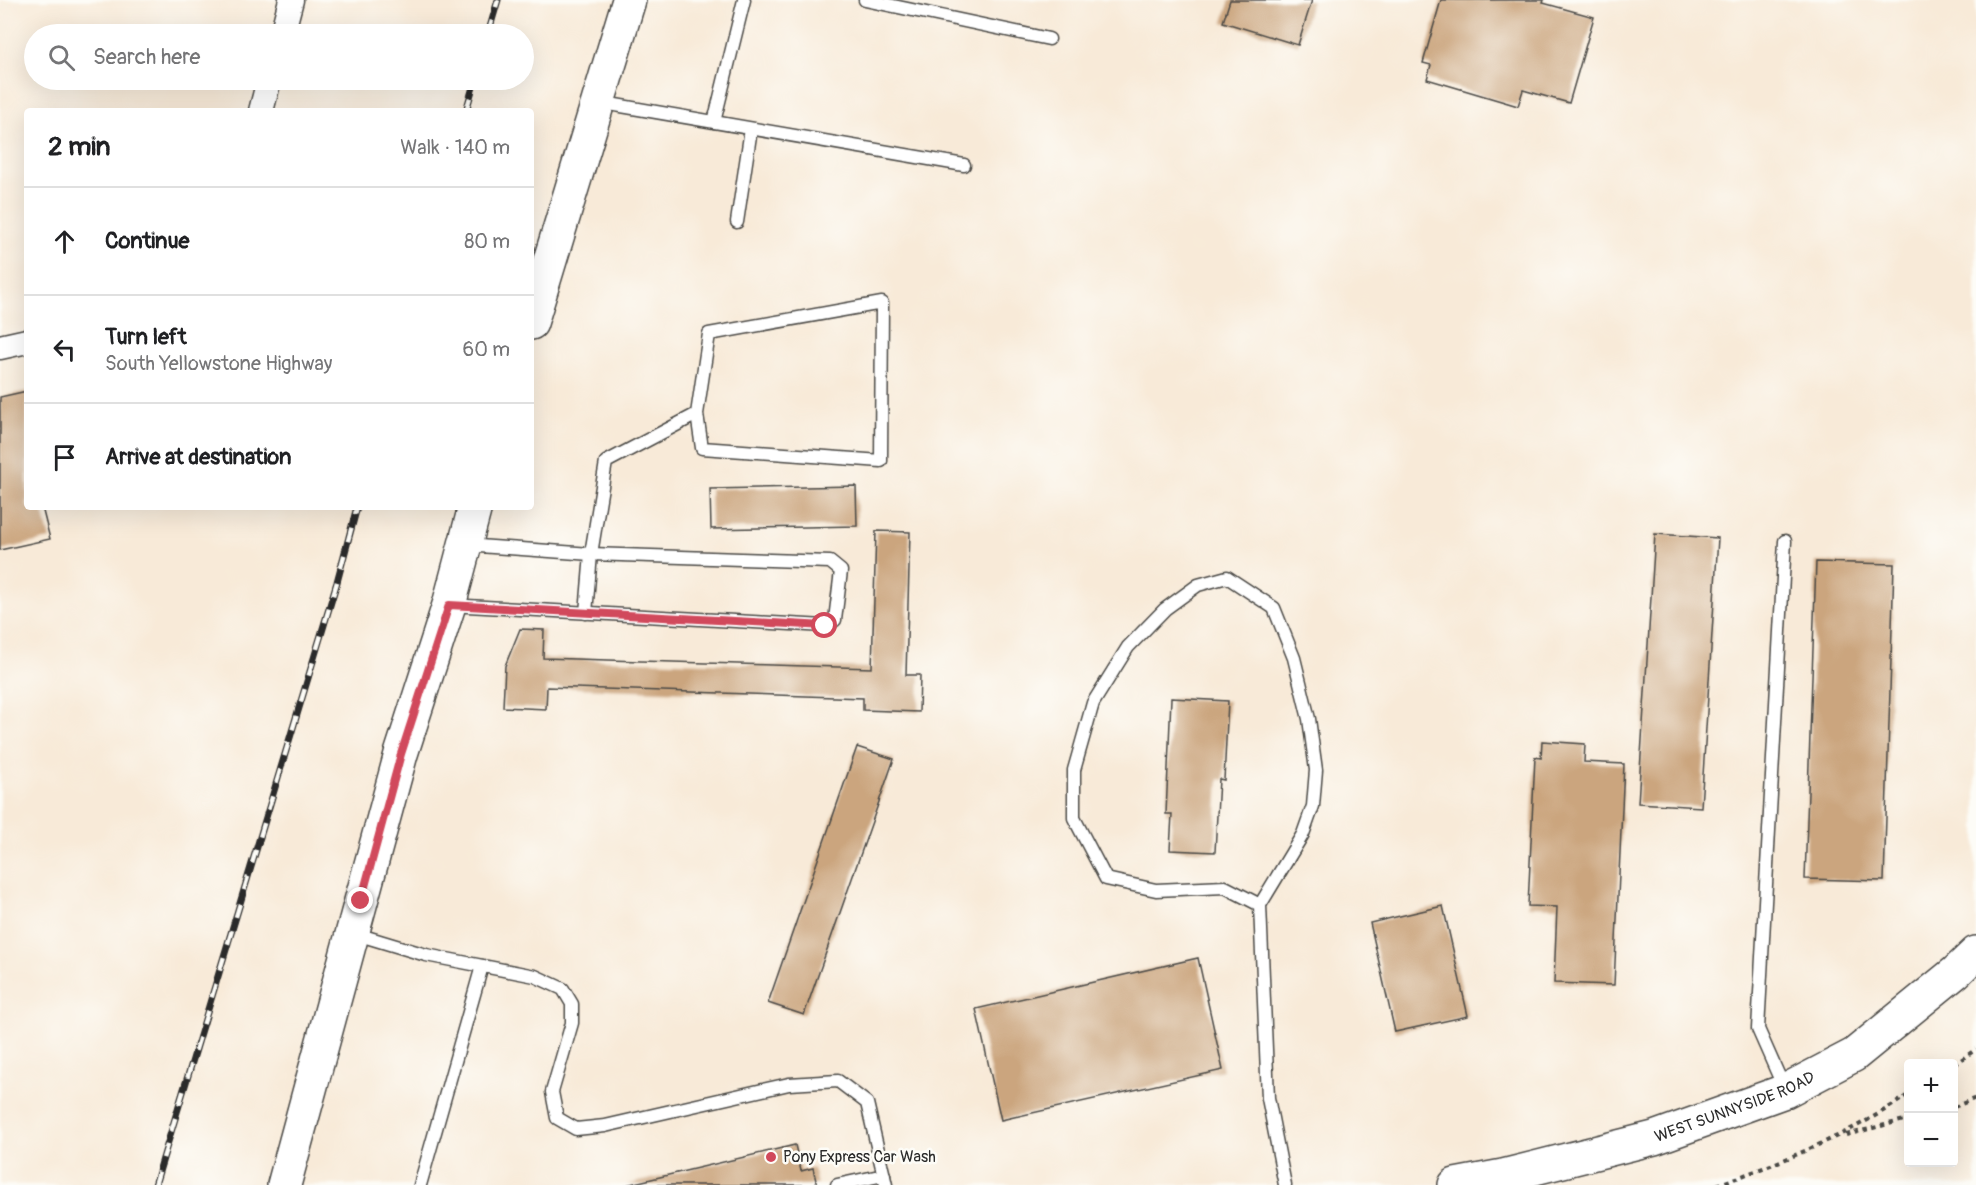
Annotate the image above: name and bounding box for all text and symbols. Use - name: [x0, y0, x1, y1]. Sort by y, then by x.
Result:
- search box: [24, 24, 534, 90]
- icon: search: [45, 41, 78, 74]
- text: Search here: [93, 43, 200, 71]
- text: 2 min: [48, 131, 110, 163]
- text: Walk · 140 m: [400, 135, 510, 160]
- icon: ahead: [48, 225, 81, 258]
- text: Continue: [105, 227, 189, 255]
- text: 80 m: [464, 229, 510, 254]
- text: Turn left: [105, 323, 187, 351]
- icon: left: [48, 333, 81, 366]
- text: 60 m: [463, 337, 510, 362]
- text: South Yellowstone Highway: [105, 351, 332, 376]
- icon: arrive: [48, 441, 81, 474]
- text: Arrive at destination: [105, 443, 291, 471]
- route start: [811, 612, 837, 638]
- route end: [347, 887, 373, 913]
- map controls: [1904, 1059, 1958, 1167]
- button: +: [1904, 1059, 1958, 1113]
- street label: WEST SUNNYSIDE ROAD: [1652, 1067, 1818, 1147]
- button: −: [1904, 1113, 1958, 1167]
- place label: Pony Express Car Wash: [783, 1147, 936, 1167]
- marker: Pony Express Car Wash: [764, 1150, 778, 1164]

